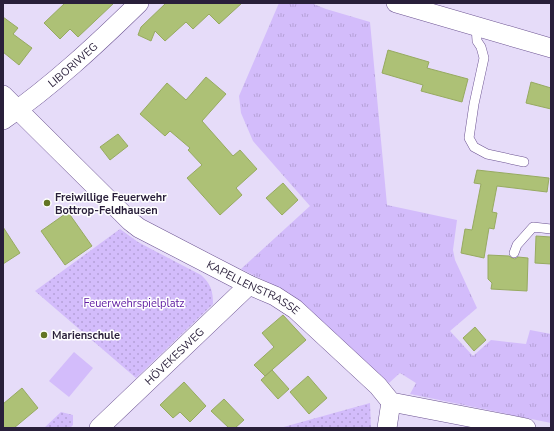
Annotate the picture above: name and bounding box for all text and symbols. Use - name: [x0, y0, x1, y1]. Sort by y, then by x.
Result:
- street label: LIBORIWEG: [45, 39, 101, 91]
- place label: Freiwillige Feuerwehr Bottrop-Feldhausen: [55, 190, 167, 218]
- marker: Freiwillige Feuerwehr Bottrop-Feldhausen: [42, 198, 52, 208]
- street label: KAPELLENSTRASSE: [204, 257, 303, 317]
- park label: Feuerwehrspielplatz: [84, 296, 184, 311]
- street label: HÖVEKESWEG: [141, 324, 207, 388]
- place label: Marienschule: [52, 328, 120, 343]
- marker: Marienschule: [39, 330, 49, 340]

